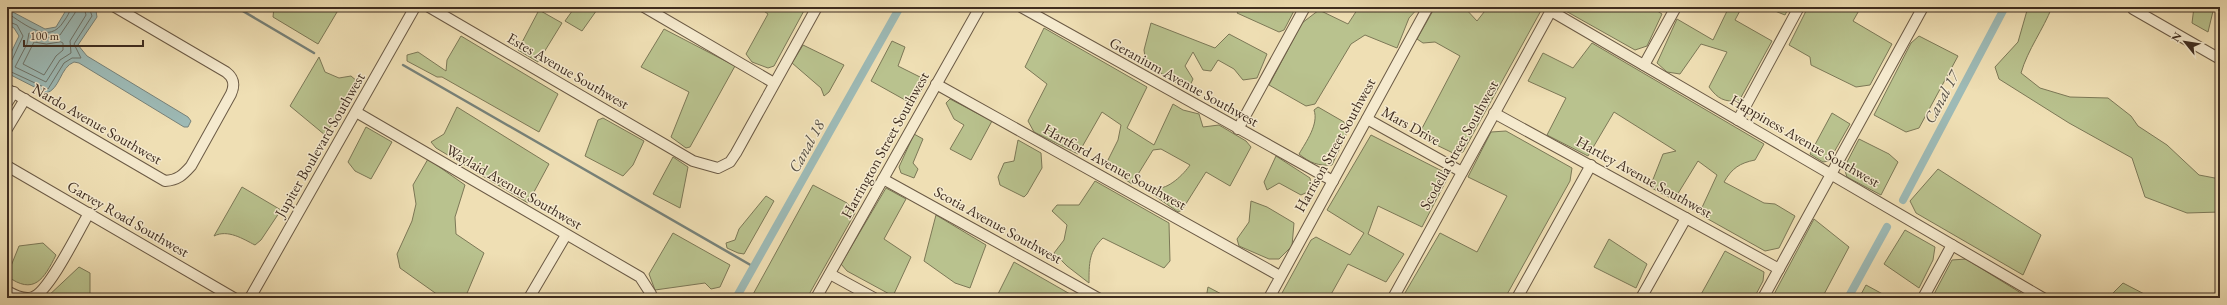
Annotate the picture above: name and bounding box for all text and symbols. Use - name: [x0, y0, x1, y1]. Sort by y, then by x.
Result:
- scale bar: [24, 22, 143, 48]
- north arrow: [2165, 22, 2205, 62]
- text: 100 m: [30, 28, 60, 44]
- street label: Estes Avenue Southwest: [504, 28, 633, 113]
- text: N: [2168, 30, 2185, 44]
- street label: Geranium Avenue Southwest: [1106, 33, 1262, 131]
- water label: Canal 17: [1919, 65, 1965, 127]
- street label: Harrington Street Southwest: [836, 68, 933, 222]
- street label: Jupiter Boulevard Southwest: [269, 69, 369, 222]
- street label: Harrison Street Southwest: [1290, 74, 1380, 215]
- street label: Scodella Street Southwest: [1415, 76, 1502, 213]
- street label: Nardo Avenue Southwest: [29, 79, 166, 169]
- street label: Happiness Avenue Southwest: [1727, 90, 1884, 191]
- street label: Mars Drive: [1379, 102, 1444, 149]
- water label: Canal 18: [783, 115, 830, 176]
- street label: Hartford Avenue Southwest: [1040, 119, 1191, 214]
- street label: Hartley Avenue Southwest: [1573, 131, 1716, 222]
- street label: Waylaid Avenue Southwest: [443, 140, 586, 233]
- street label: Garvey Road Southwest: [64, 176, 193, 261]
- street label: Scotia Avenue Southwest: [931, 182, 1066, 268]

